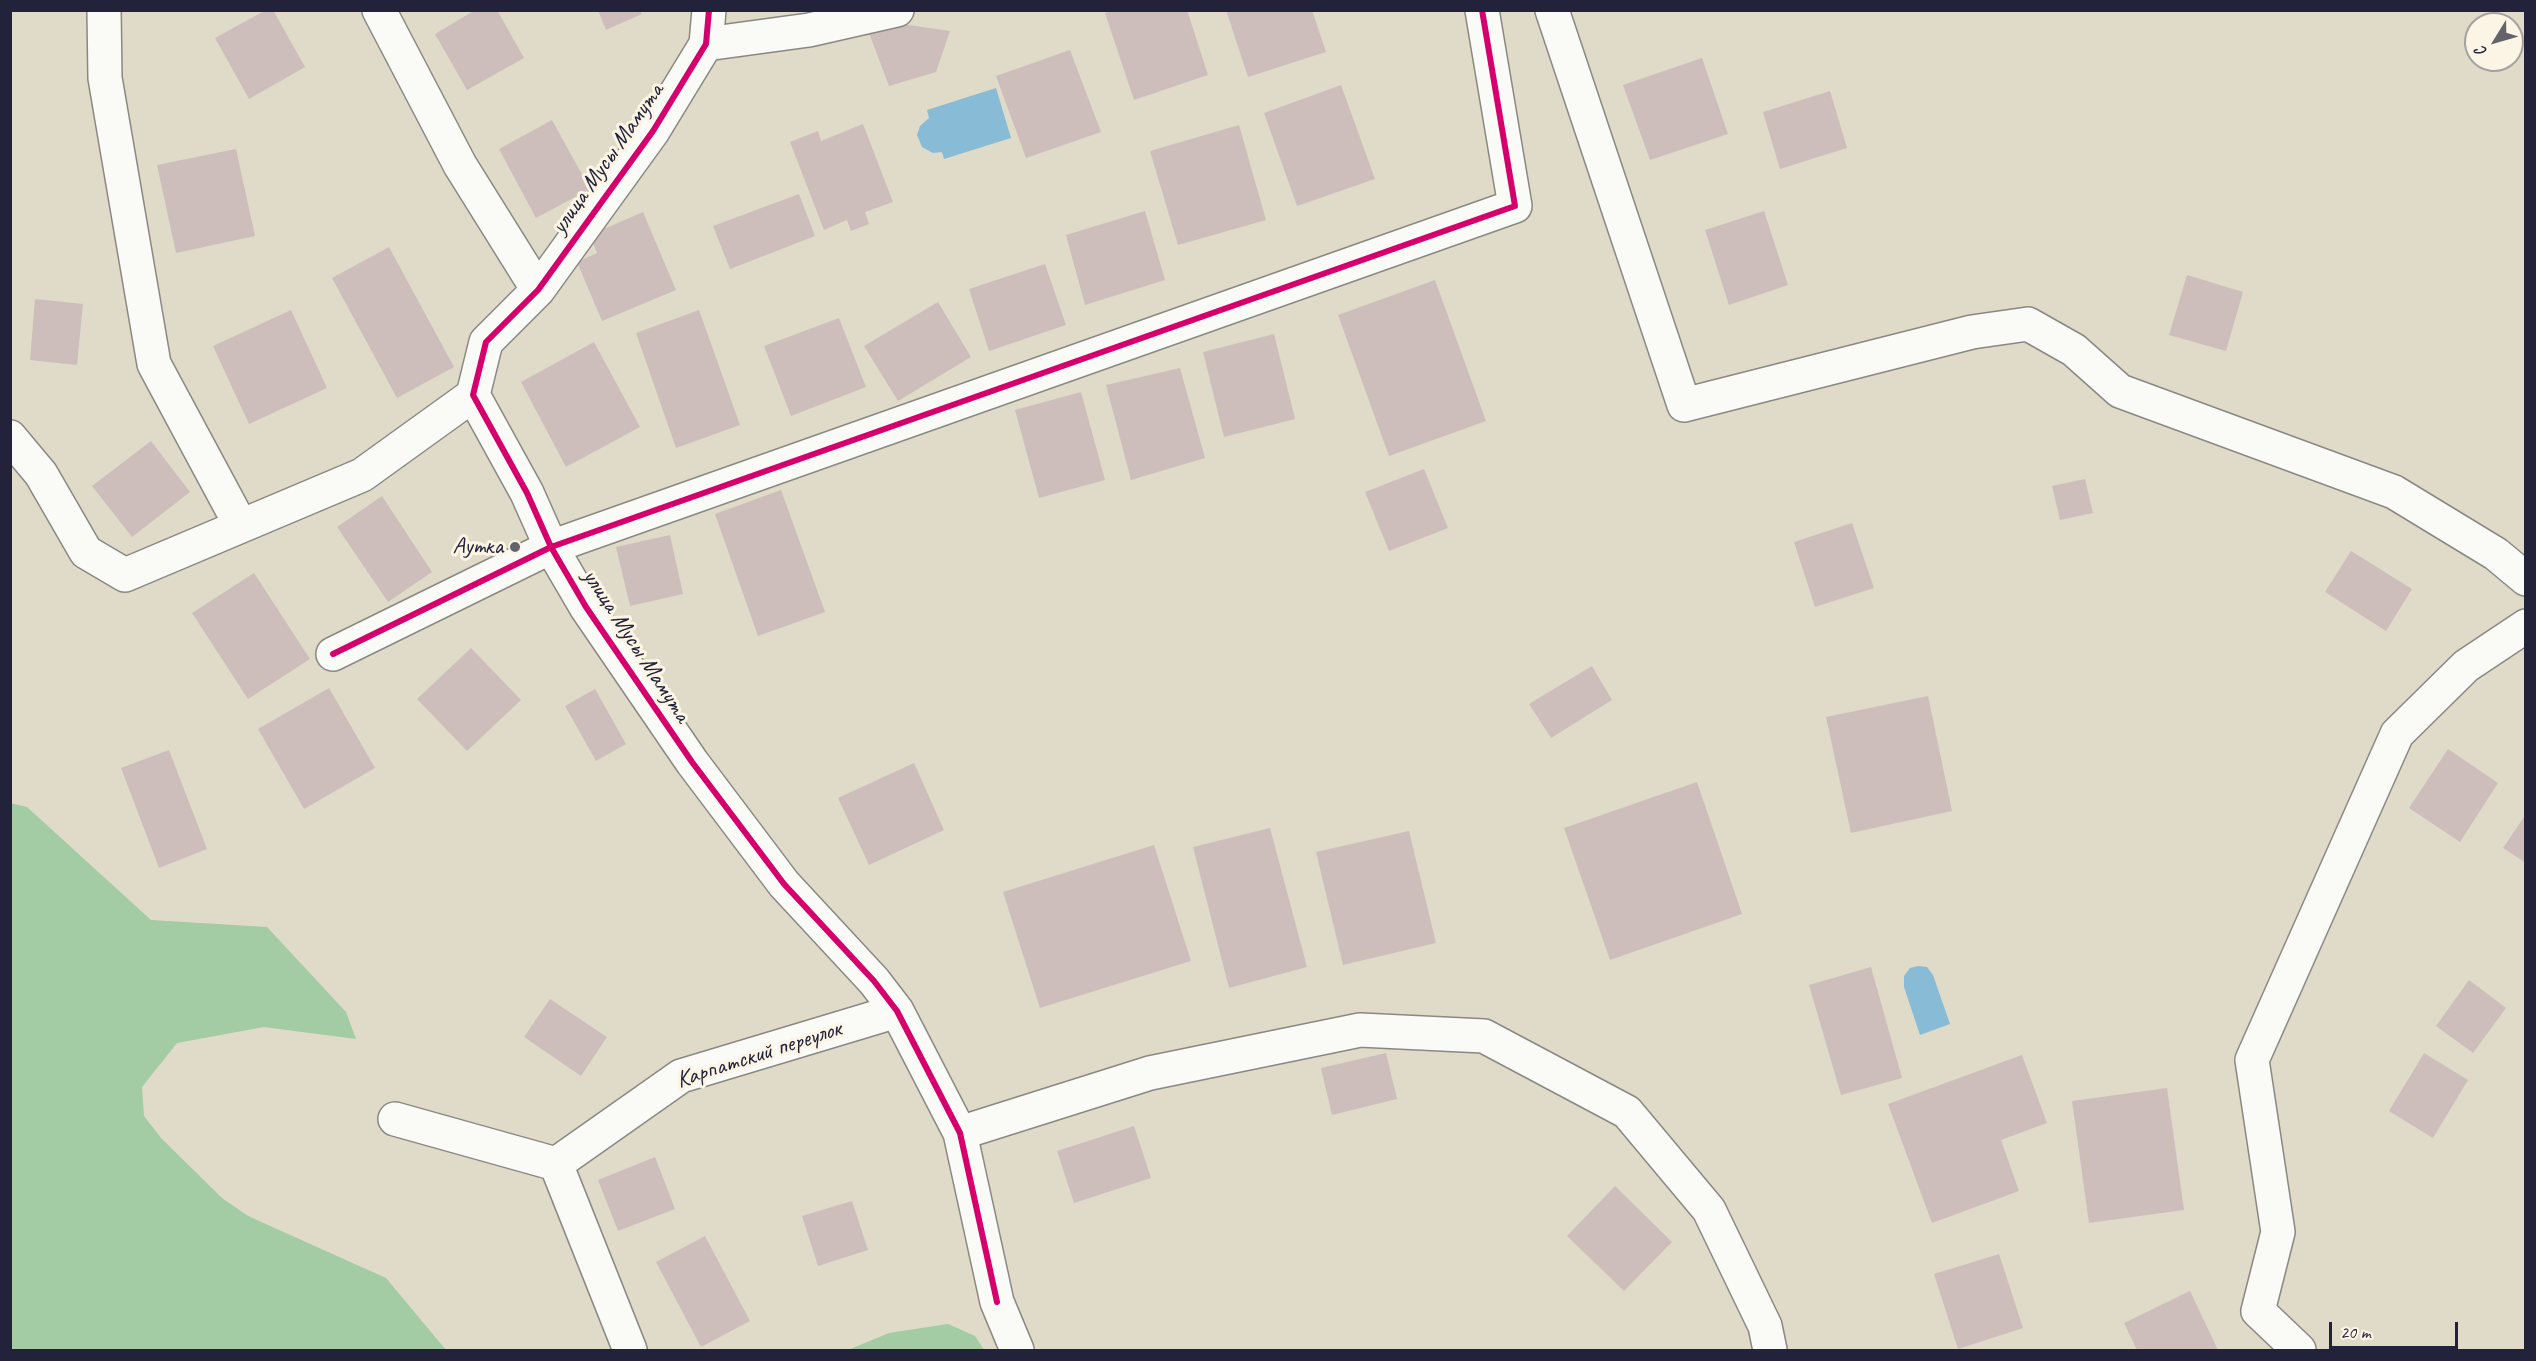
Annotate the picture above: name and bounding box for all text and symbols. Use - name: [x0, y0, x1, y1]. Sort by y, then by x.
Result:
- north arrow: [2464, 12, 2524, 72]
- text: С: [2471, 42, 2492, 61]
- street label: улица Мусы Мамута: [545, 78, 671, 240]
- place label: Аутка: [452, 533, 503, 561]
- marker: Аутка: [508, 540, 522, 554]
- street label: улица Мусы Мамута: [576, 564, 696, 728]
- street label: Карпатский переулок: [673, 1015, 845, 1095]
- scale bar: [2332, 1310, 2461, 1348]
- text: 20 m: [2340, 1321, 2371, 1343]

